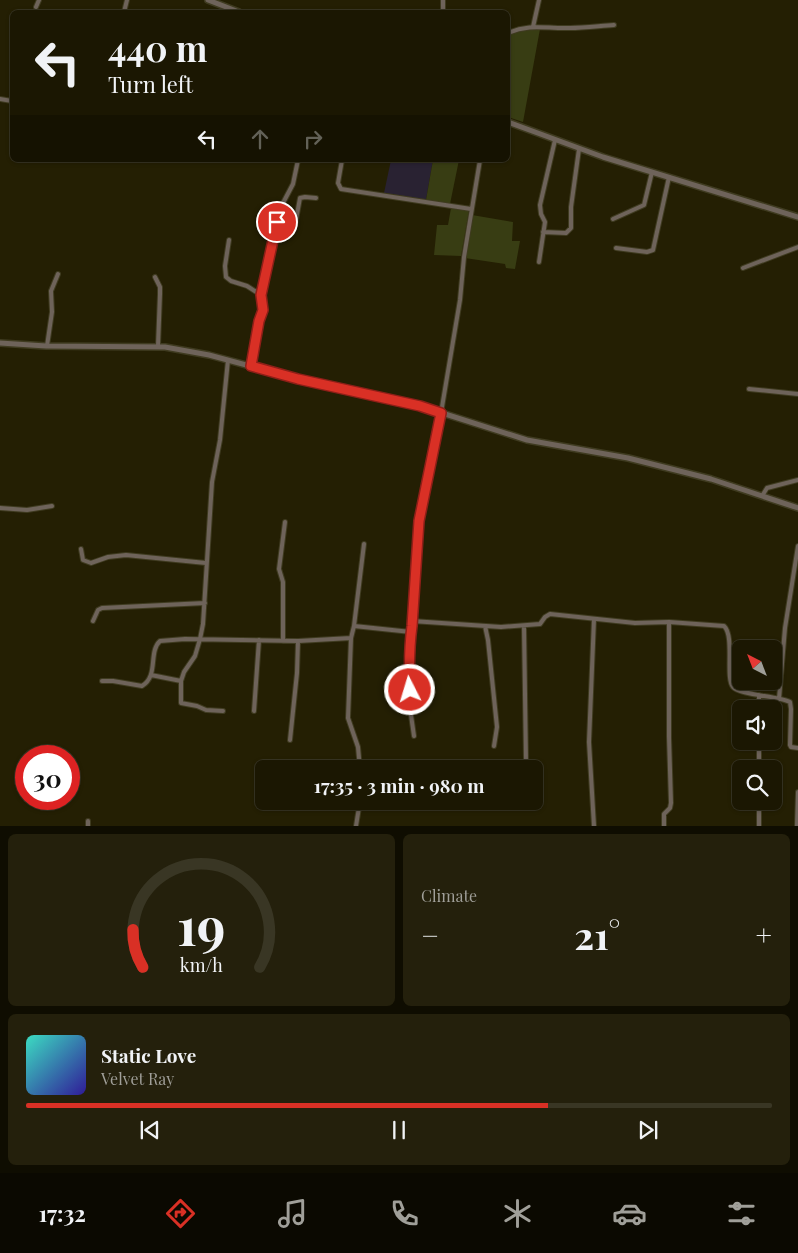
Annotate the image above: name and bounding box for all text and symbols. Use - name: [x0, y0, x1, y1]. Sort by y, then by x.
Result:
- text: 440 m: [108, 24, 207, 71]
- icon: left: [25, 30, 90, 95]
- text: Turn left: [108, 69, 193, 99]
- icon: left: [193, 125, 221, 153]
- icon: ahead: [246, 125, 274, 153]
- icon: right: [299, 125, 327, 153]
- pin: [256, 201, 298, 243]
- icon: arrive: [263, 208, 291, 236]
- north arrow: [732, 640, 782, 690]
- map controls: [732, 640, 782, 810]
- position arrow: [383, 663, 435, 715]
- button: sound: [732, 700, 782, 750]
- speed limit sign: 30: [15, 745, 80, 810]
- button: search: [732, 760, 782, 810]
- text: 17:35 · 3 min · 980 m: [314, 772, 484, 798]
- text: Climate: [421, 885, 477, 906]
- text: 19: [177, 890, 226, 959]
- text: 21°: [574, 909, 620, 960]
- text: −: [421, 916, 439, 953]
- text: +: [756, 916, 772, 953]
- text: km/h: [180, 953, 223, 976]
- text: Static Love: [101, 1042, 196, 1068]
- text: Velvet Ray: [101, 1068, 174, 1089]
- icon: previous: [136, 1116, 164, 1144]
- icon: pause: [385, 1116, 413, 1144]
- icon: next: [634, 1116, 662, 1144]
- icon: directions: [163, 1196, 198, 1231]
- icon: music: [275, 1196, 310, 1231]
- icon: phone: [387, 1196, 422, 1231]
- icon: climate: [500, 1196, 535, 1231]
- icon: car: [612, 1196, 647, 1231]
- icon: filters: [724, 1196, 759, 1231]
- text: 17:32: [39, 1198, 86, 1228]

